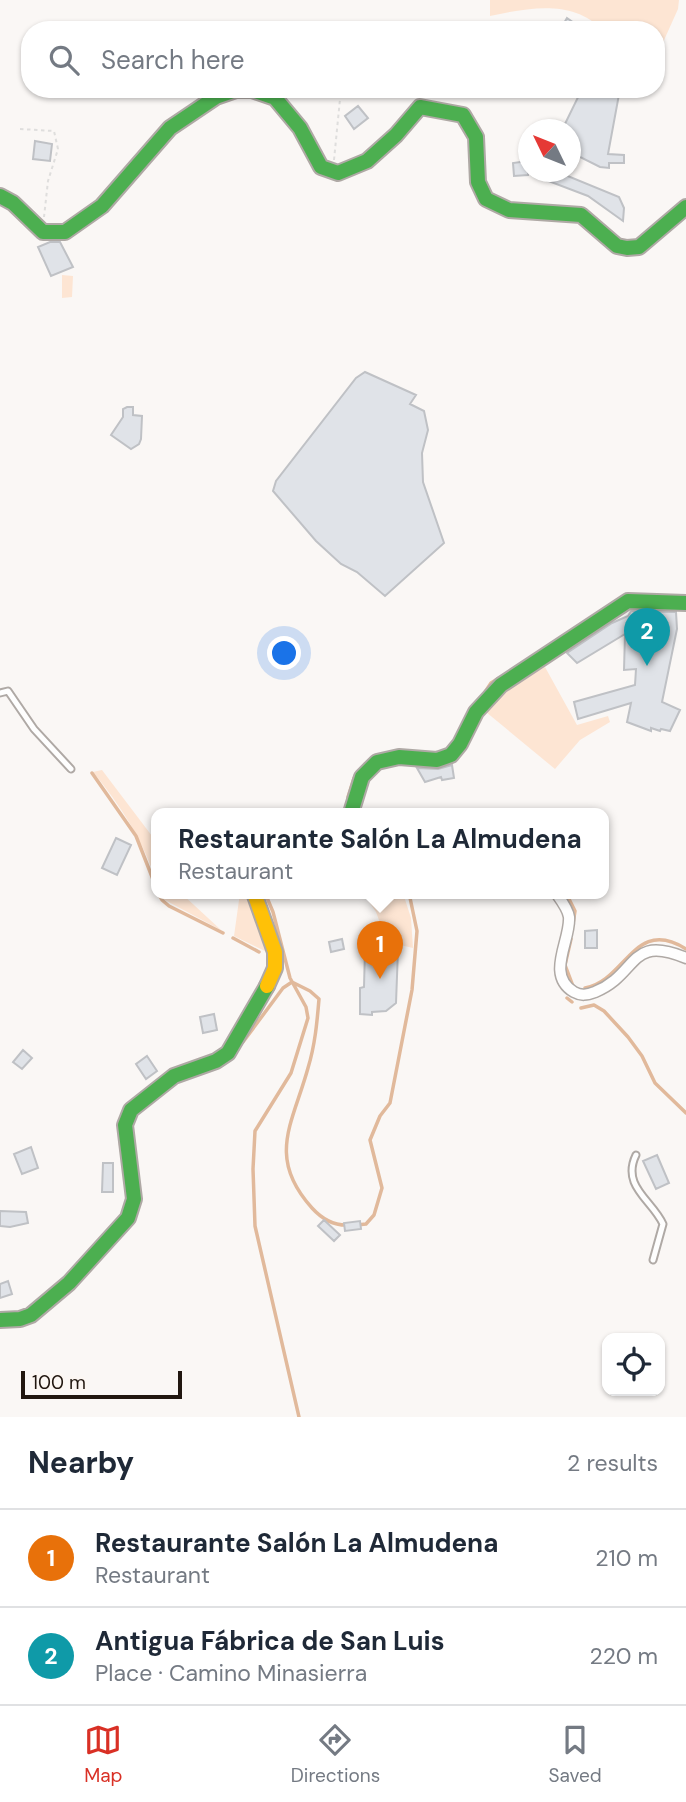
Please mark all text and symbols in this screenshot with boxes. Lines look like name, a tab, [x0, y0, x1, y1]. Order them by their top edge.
search box	[21, 21, 665, 98]
icon: search	[45, 41, 83, 79]
text: Search here	[101, 43, 244, 77]
north arrow	[518, 119, 581, 182]
pin: 2	[624, 608, 670, 666]
your location	[267, 636, 301, 670]
popup	[151, 808, 609, 899]
text: Restaurante Salón La Almudena	[178, 822, 582, 856]
text: Restaurant	[178, 856, 293, 886]
pin: 1	[357, 921, 403, 979]
map controls	[602, 1333, 665, 1396]
button: locate	[602, 1333, 665, 1396]
scale bar	[21, 1368, 182, 1400]
text: 100 m	[32, 1370, 86, 1395]
text: Nearby	[28, 1443, 134, 1482]
text: 2 results	[567, 1448, 658, 1478]
text: Restaurante Salón La Almudena	[95, 1526, 498, 1560]
text: 1	[47, 1543, 55, 1573]
text: 210 m	[595, 1543, 658, 1573]
text: Restaurant	[95, 1560, 210, 1590]
text: Antigua Fábrica de San Luis	[95, 1624, 445, 1658]
text: 2	[44, 1641, 58, 1671]
text: 220 m	[589, 1641, 658, 1671]
text: Place · Camino Minasierra	[95, 1658, 367, 1688]
tab: Map	[84, 1721, 122, 1788]
tab: Directions	[291, 1721, 380, 1788]
tab: Saved	[549, 1721, 602, 1788]

